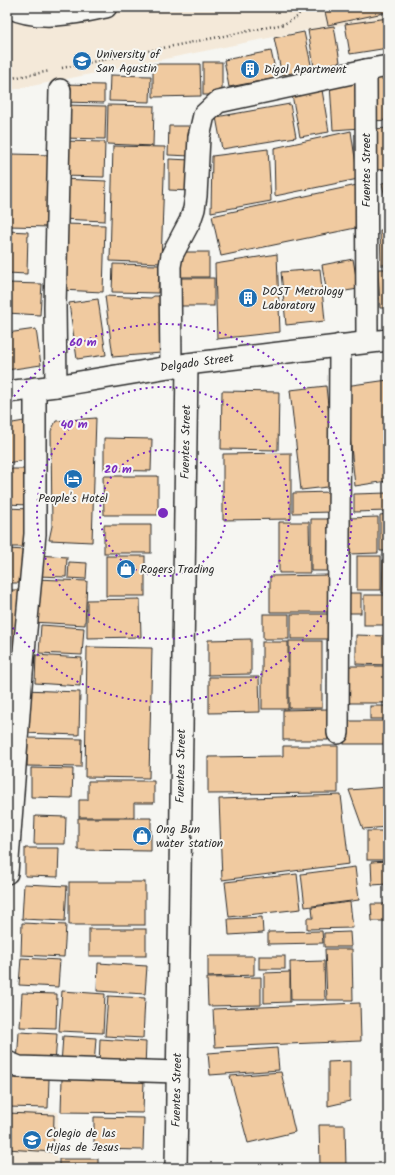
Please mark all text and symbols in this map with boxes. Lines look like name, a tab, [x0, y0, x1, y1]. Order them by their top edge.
place label: University of San Agustin	[96, 45, 161, 78]
school or university icon: University of San Agustin	[71, 50, 93, 72]
building icon: Digol Apartment	[239, 58, 261, 80]
place label: Digol Apartment	[264, 60, 347, 79]
street label: Fuentes Street	[357, 133, 376, 207]
place label: DOST Metrology Laboratory	[262, 282, 344, 315]
building icon: DOST Metrology Laboratory	[237, 287, 259, 309]
text: 60 m	[69, 333, 97, 352]
street label: Delgado Street	[159, 348, 235, 378]
street label: Fuentes Street	[176, 404, 196, 479]
text: 40 m	[60, 415, 88, 434]
text: 20 m	[104, 460, 132, 479]
hotel icon: People's Hotel	[62, 468, 84, 490]
place label: People's Hotel	[38, 489, 108, 508]
centre of rings	[156, 506, 170, 520]
shop icon: Rogers Trading	[115, 558, 137, 580]
place label: Rogers Trading	[140, 560, 215, 579]
street label: Fuentes Street	[171, 728, 191, 803]
place label: Ong Bun water station	[156, 820, 223, 853]
shop icon: Ong Bun water station	[131, 825, 153, 847]
street label: Fuentes Street	[167, 1052, 187, 1127]
place label: Colegio de las Hijas de Jesus	[46, 1124, 119, 1157]
school or university icon: Colegio de las Hijas de Jesus	[21, 1129, 43, 1151]

